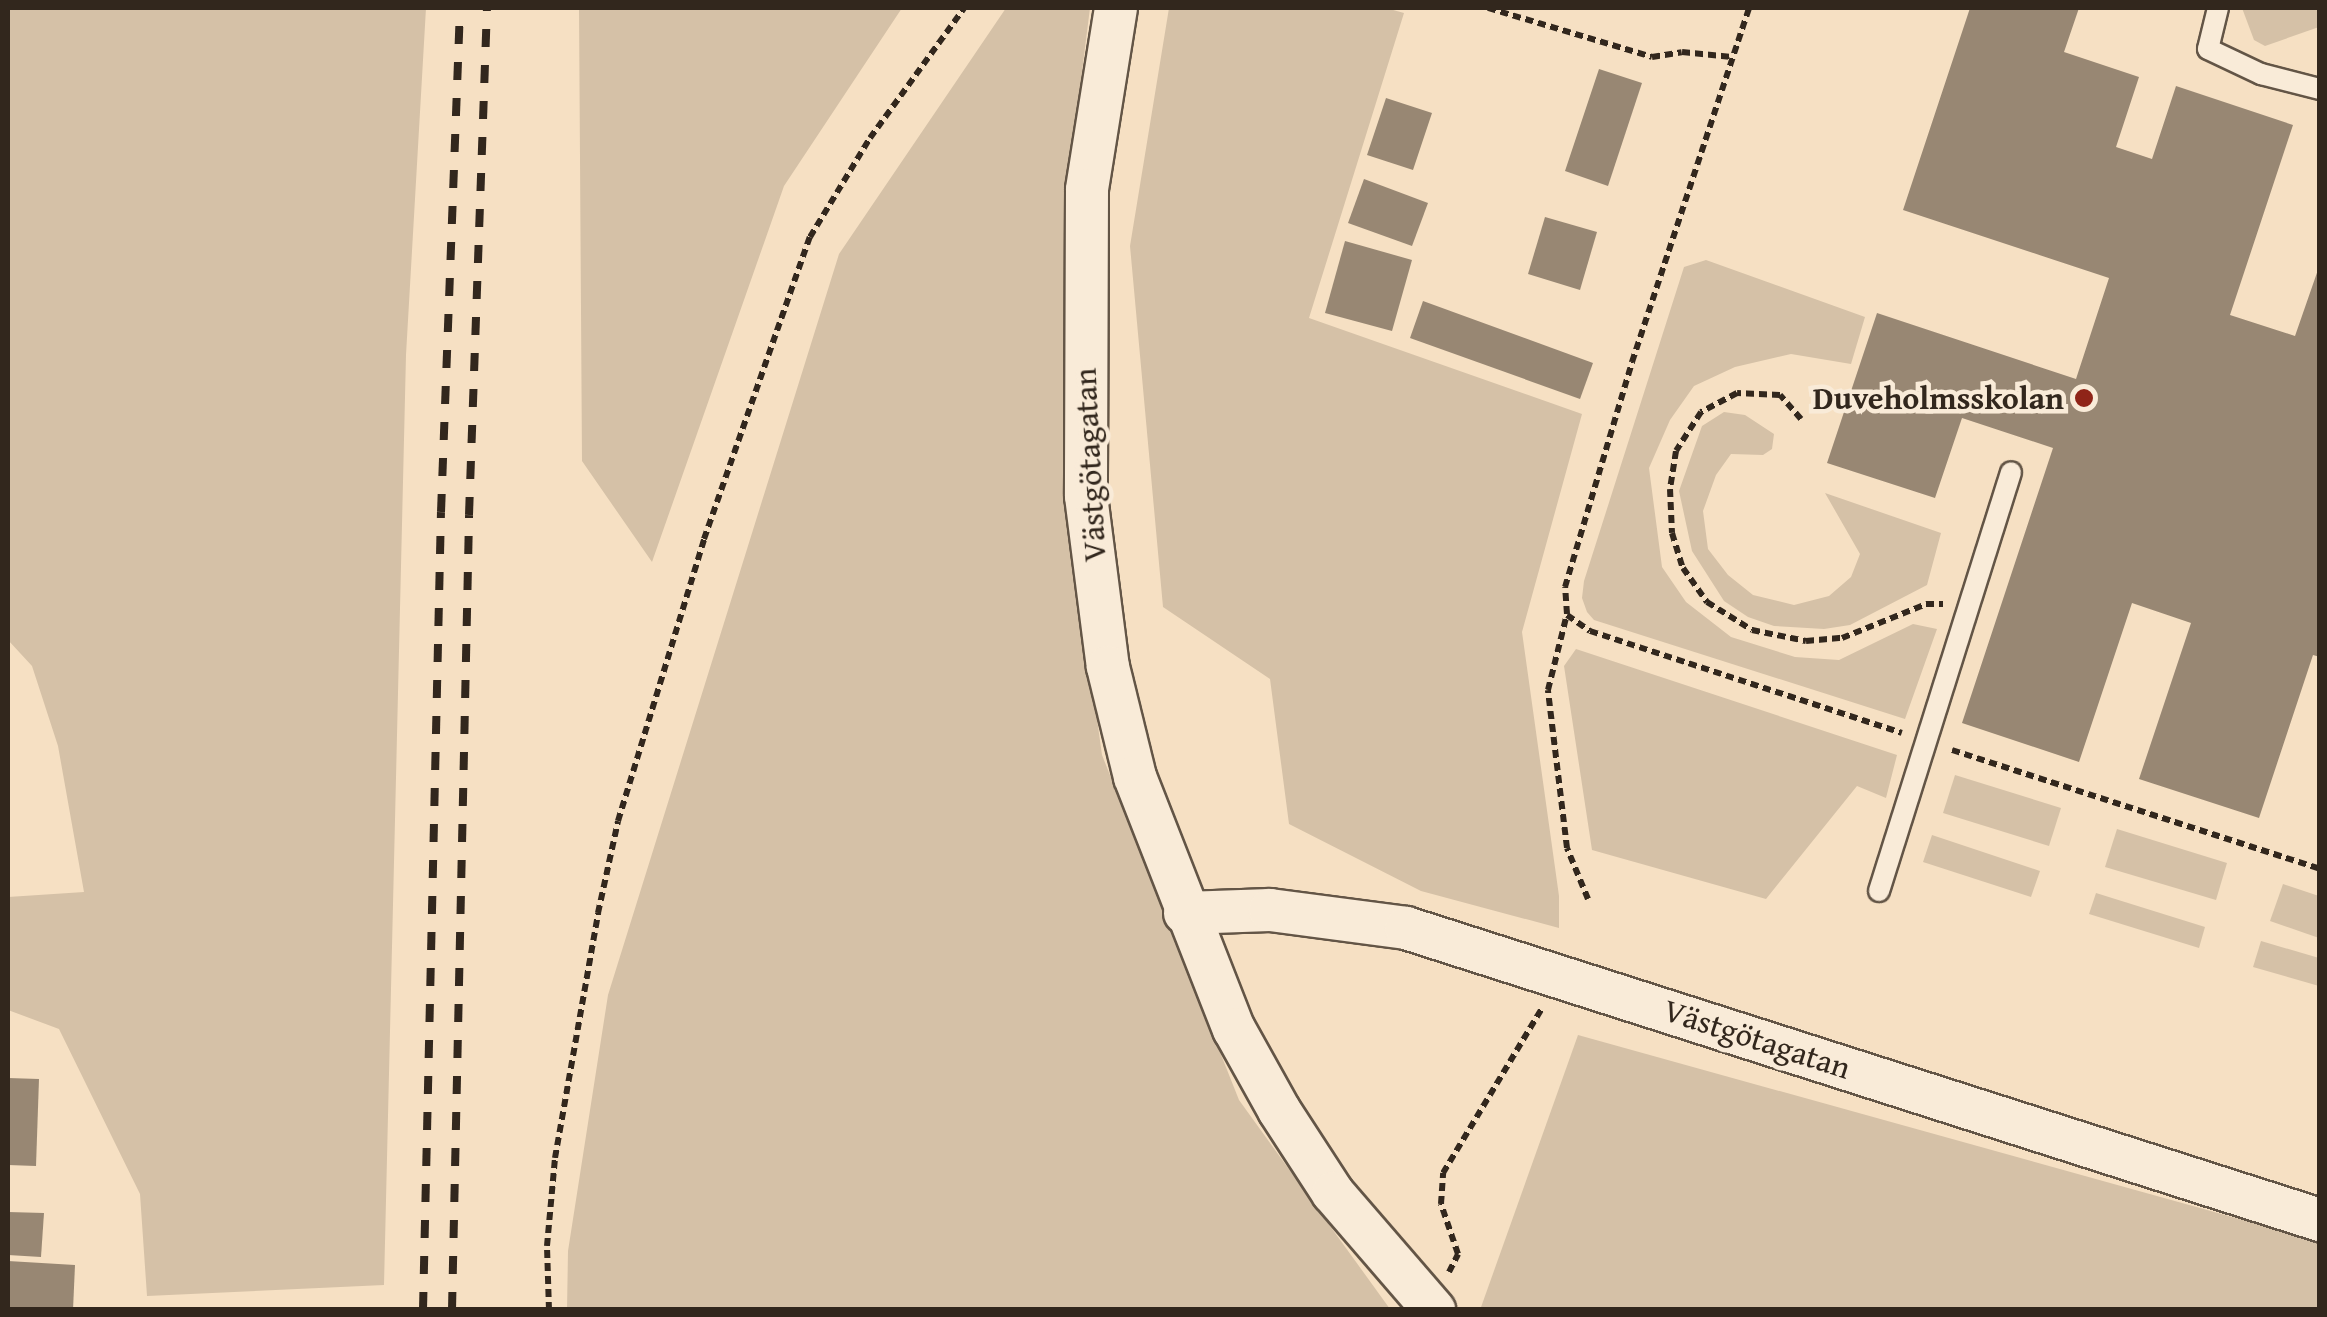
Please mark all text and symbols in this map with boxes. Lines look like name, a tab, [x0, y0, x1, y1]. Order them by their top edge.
street label: Västgötagatan	[1066, 367, 1114, 563]
place label: Duveholmsskolan	[1813, 379, 2064, 417]
marker: Duveholmsskolan	[2073, 387, 2095, 409]
street label: Västgötagatan	[1659, 991, 1855, 1087]

